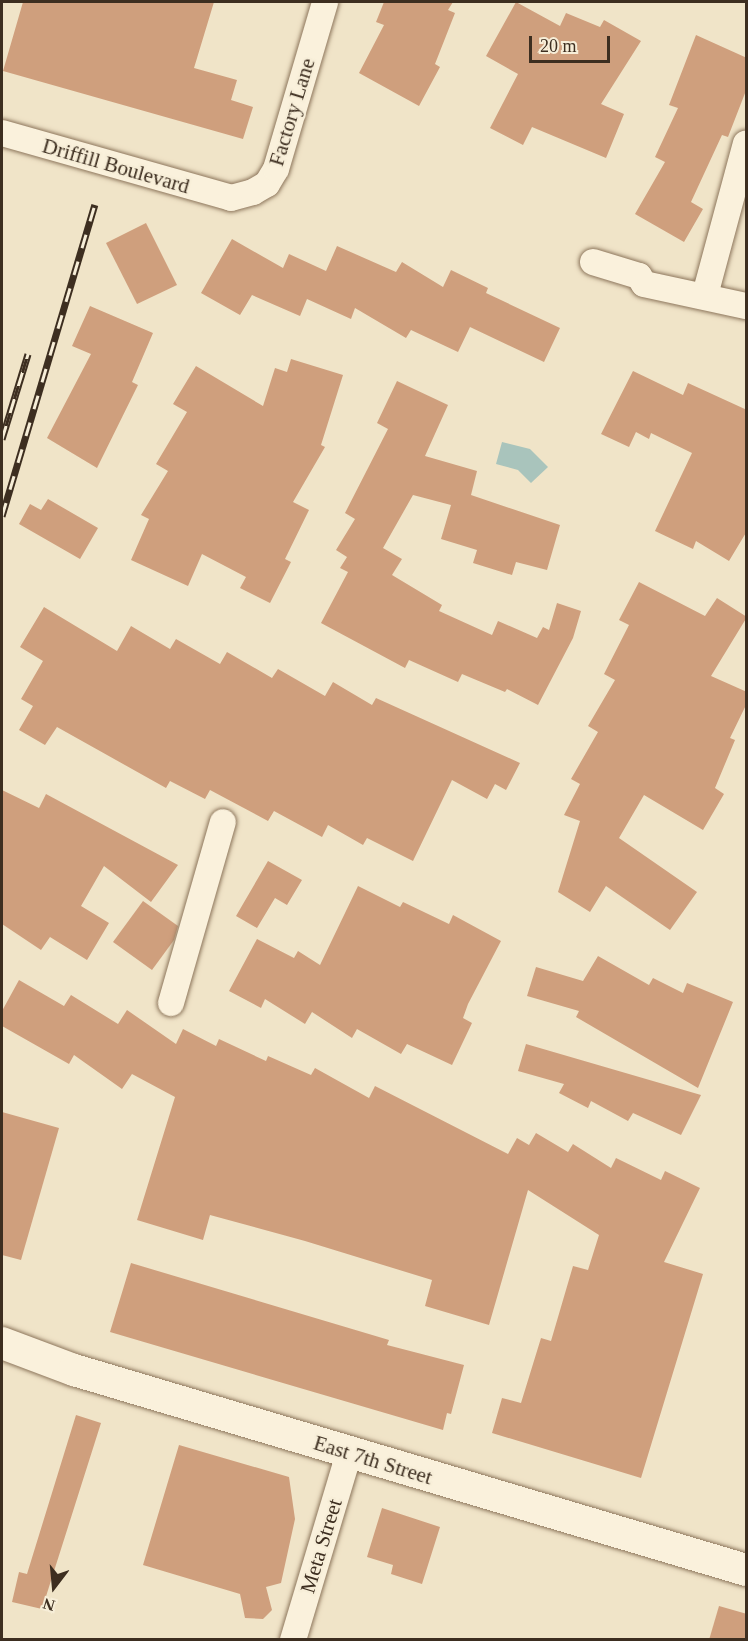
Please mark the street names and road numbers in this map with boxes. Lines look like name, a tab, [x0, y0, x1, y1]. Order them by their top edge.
street label: Factory Lane	[264, 55, 320, 169]
street label: Driffill Boulevard	[40, 133, 192, 199]
street label: East 7th Street	[311, 1430, 435, 1490]
street label: Meta Street	[295, 1496, 347, 1596]

